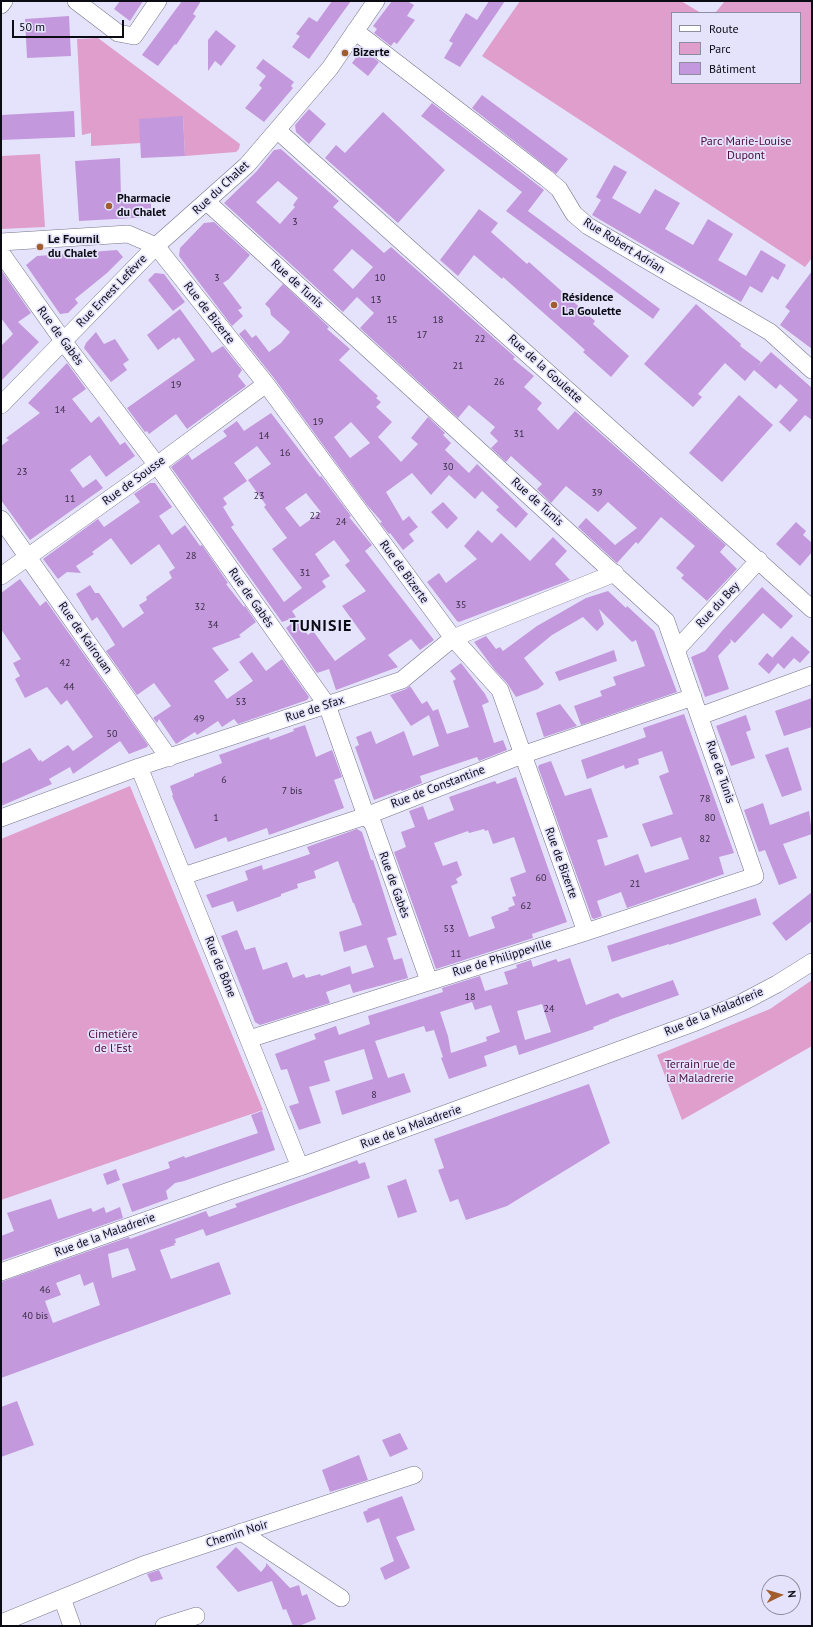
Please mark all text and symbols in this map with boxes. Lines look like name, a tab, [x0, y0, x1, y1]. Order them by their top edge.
scale bar	[14, 12, 126, 38]
legend	[671, 12, 801, 84]
text: 50 m	[19, 19, 45, 34]
text: Route	[709, 21, 739, 36]
text: Parc	[709, 41, 731, 56]
place label: Bizerte	[353, 46, 390, 60]
marker: Bizerte	[340, 48, 350, 58]
text: Bâtiment	[709, 61, 756, 76]
park label: Parc Marie-Louise Dupont	[701, 135, 791, 163]
street label: Rue du Chalet	[190, 158, 252, 218]
place label: Pharmacie du Chalet	[117, 192, 171, 220]
marker: Pharmacie du Chalet	[104, 201, 114, 211]
street label: Rue Robert Adrian	[581, 215, 667, 277]
house number: 3	[292, 216, 298, 228]
place label: Le Fournil du Chalet	[48, 233, 99, 261]
marker: Le Fournil du Chalet	[35, 242, 45, 252]
street label: Rue Ernest Lefèvre	[74, 252, 150, 330]
street label: Rue de Tunis	[268, 257, 326, 311]
house number: 3	[214, 272, 220, 284]
house number: 10	[375, 272, 385, 284]
street label: Rue de Bizerte	[180, 279, 238, 347]
place label: Résidence La Goulette	[562, 291, 621, 319]
house number: 13	[371, 294, 381, 306]
marker: Résidence La Goulette	[549, 300, 559, 310]
street label: Rue de Gabès	[34, 304, 86, 368]
house number: 15	[387, 314, 397, 326]
house number: 18	[433, 314, 443, 326]
house number: 17	[417, 329, 427, 341]
street label: Rue de la Goulette	[505, 332, 585, 406]
house number: 22	[475, 333, 485, 345]
house number: 21	[453, 360, 463, 372]
house number: 26	[494, 376, 504, 388]
house number: 19	[171, 379, 181, 391]
house number: 14	[55, 404, 65, 416]
house number: 19	[313, 416, 323, 428]
house number: 31	[514, 428, 524, 440]
house number: 14	[259, 430, 269, 442]
house number: 16	[280, 447, 290, 459]
street label: Rue de Sousse	[100, 453, 168, 509]
house number: 30	[443, 461, 453, 473]
house number: 23	[17, 466, 27, 478]
street label: Rue de Tunis	[508, 475, 566, 529]
house number: 39	[592, 487, 602, 499]
house number: 23	[254, 490, 264, 502]
house number: 11	[65, 493, 75, 505]
house number: 22	[310, 510, 320, 522]
house number: 24	[336, 516, 346, 528]
street label: Rue de Bizerte	[376, 538, 432, 606]
house number: 28	[186, 550, 196, 562]
street label: Rue de Gabès	[225, 565, 277, 631]
house number: 31	[300, 567, 310, 579]
street label: Rue du Bey	[693, 579, 743, 631]
street label: Rue de Kairouan	[55, 599, 115, 677]
house number: 35	[456, 599, 466, 611]
house number: 32	[195, 601, 205, 613]
district label: TUNISIE	[290, 616, 352, 636]
house number: 34	[208, 619, 218, 631]
house number: 42	[60, 657, 70, 669]
house number: 44	[64, 681, 74, 693]
street label: Rue de Sfax	[284, 693, 346, 725]
house number: 53	[236, 696, 246, 708]
house number: 49	[194, 713, 204, 725]
house number: 50	[107, 728, 117, 740]
street label: Rue de Tunis	[703, 739, 737, 805]
street label: Rue de Constantine	[389, 762, 487, 812]
house number: 6	[221, 774, 227, 786]
house number: 7 bis	[282, 785, 302, 797]
house number: 78	[700, 793, 710, 805]
house number: 1	[213, 812, 219, 824]
house number: 80	[705, 812, 715, 824]
street label: Rue de Bizerte	[541, 826, 581, 900]
house number: 82	[700, 833, 710, 845]
street label: Rue de Gabès	[375, 850, 413, 920]
house number: 60	[536, 872, 546, 884]
house number: 21	[630, 878, 640, 890]
house number: 62	[521, 900, 531, 912]
house number: 53	[444, 923, 454, 935]
street label: Rue de Bône	[201, 934, 239, 1000]
street label: Rue de Philippeville	[451, 936, 553, 980]
house number: 11	[451, 948, 461, 960]
street label: Rue de la Maladrerie	[662, 985, 766, 1039]
house number: 18	[465, 991, 475, 1003]
house number: 24	[544, 1003, 554, 1015]
park label: Cimetière de l'Est	[88, 1028, 138, 1056]
park label: Terrain rue de la Maladrerie	[665, 1058, 735, 1086]
house number: 8	[371, 1089, 377, 1101]
street label: Rue de la Maladrerie	[359, 1102, 463, 1152]
street label: Rue de la Maladrerie	[53, 1210, 157, 1260]
house number: 46	[40, 1284, 50, 1296]
house number: 40 bis	[22, 1310, 48, 1322]
street label: Chemin Noir	[204, 1517, 270, 1551]
north arrow	[761, 1575, 801, 1615]
text: N	[785, 1590, 799, 1598]

